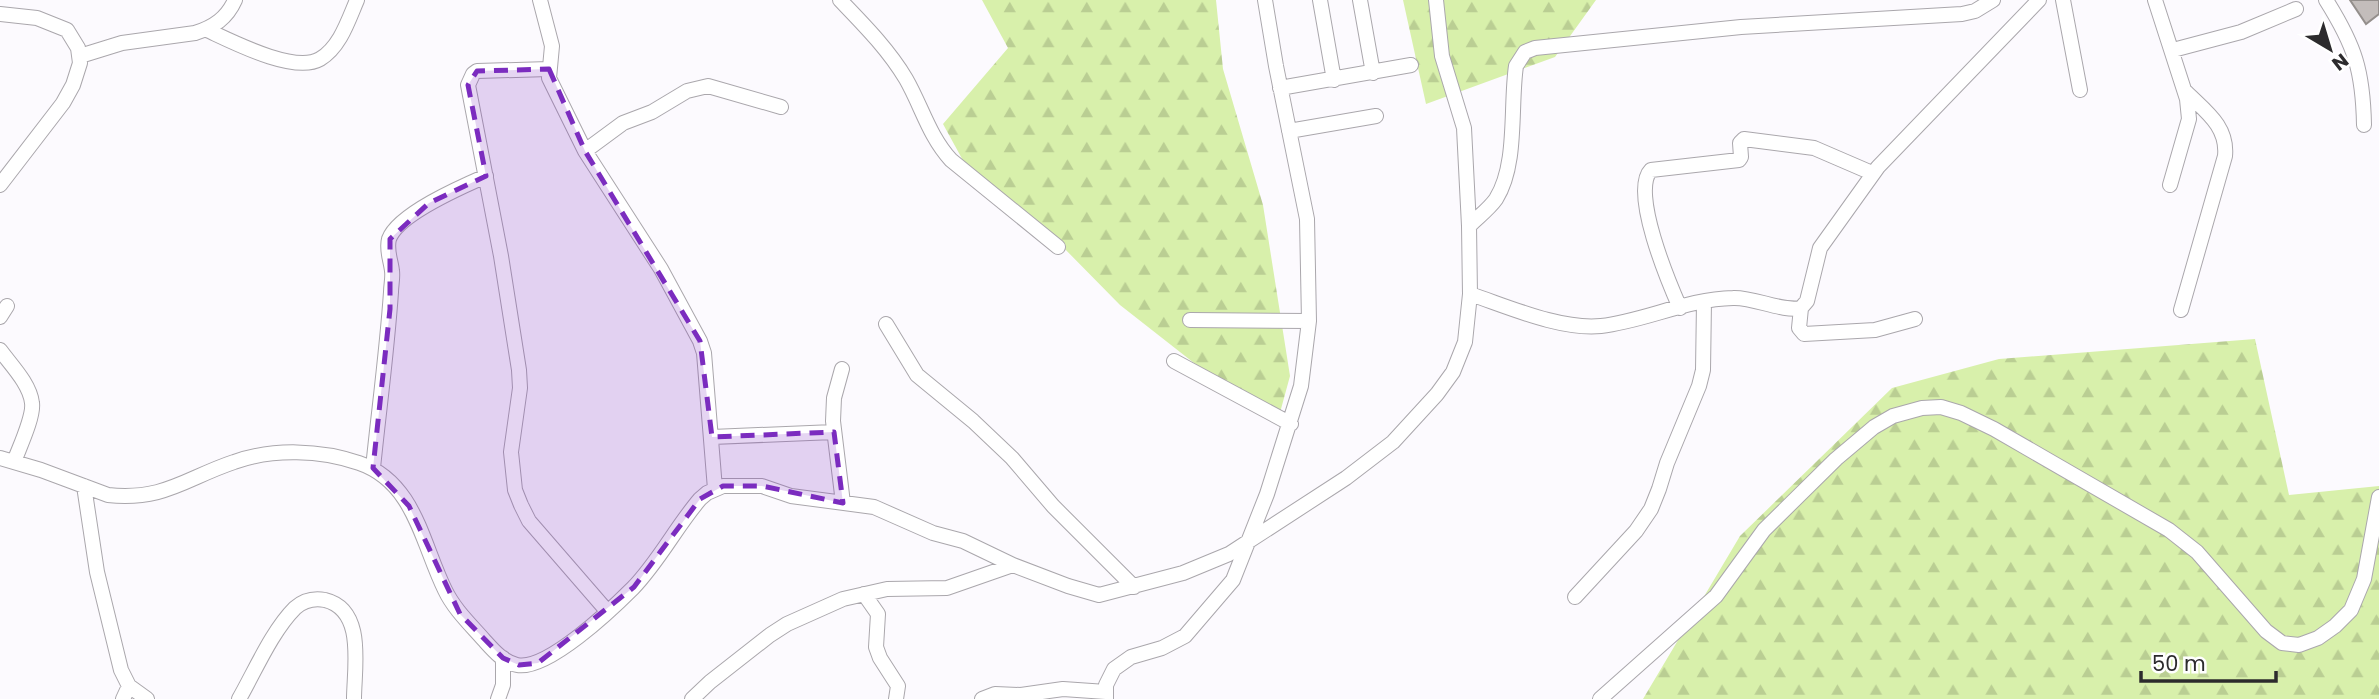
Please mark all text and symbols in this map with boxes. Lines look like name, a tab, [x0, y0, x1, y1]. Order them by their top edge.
north arrow	[2295, 14, 2365, 84]
text: N	[2326, 47, 2354, 77]
scale bar	[2141, 640, 2276, 684]
text: 50 m	[2152, 649, 2206, 678]

